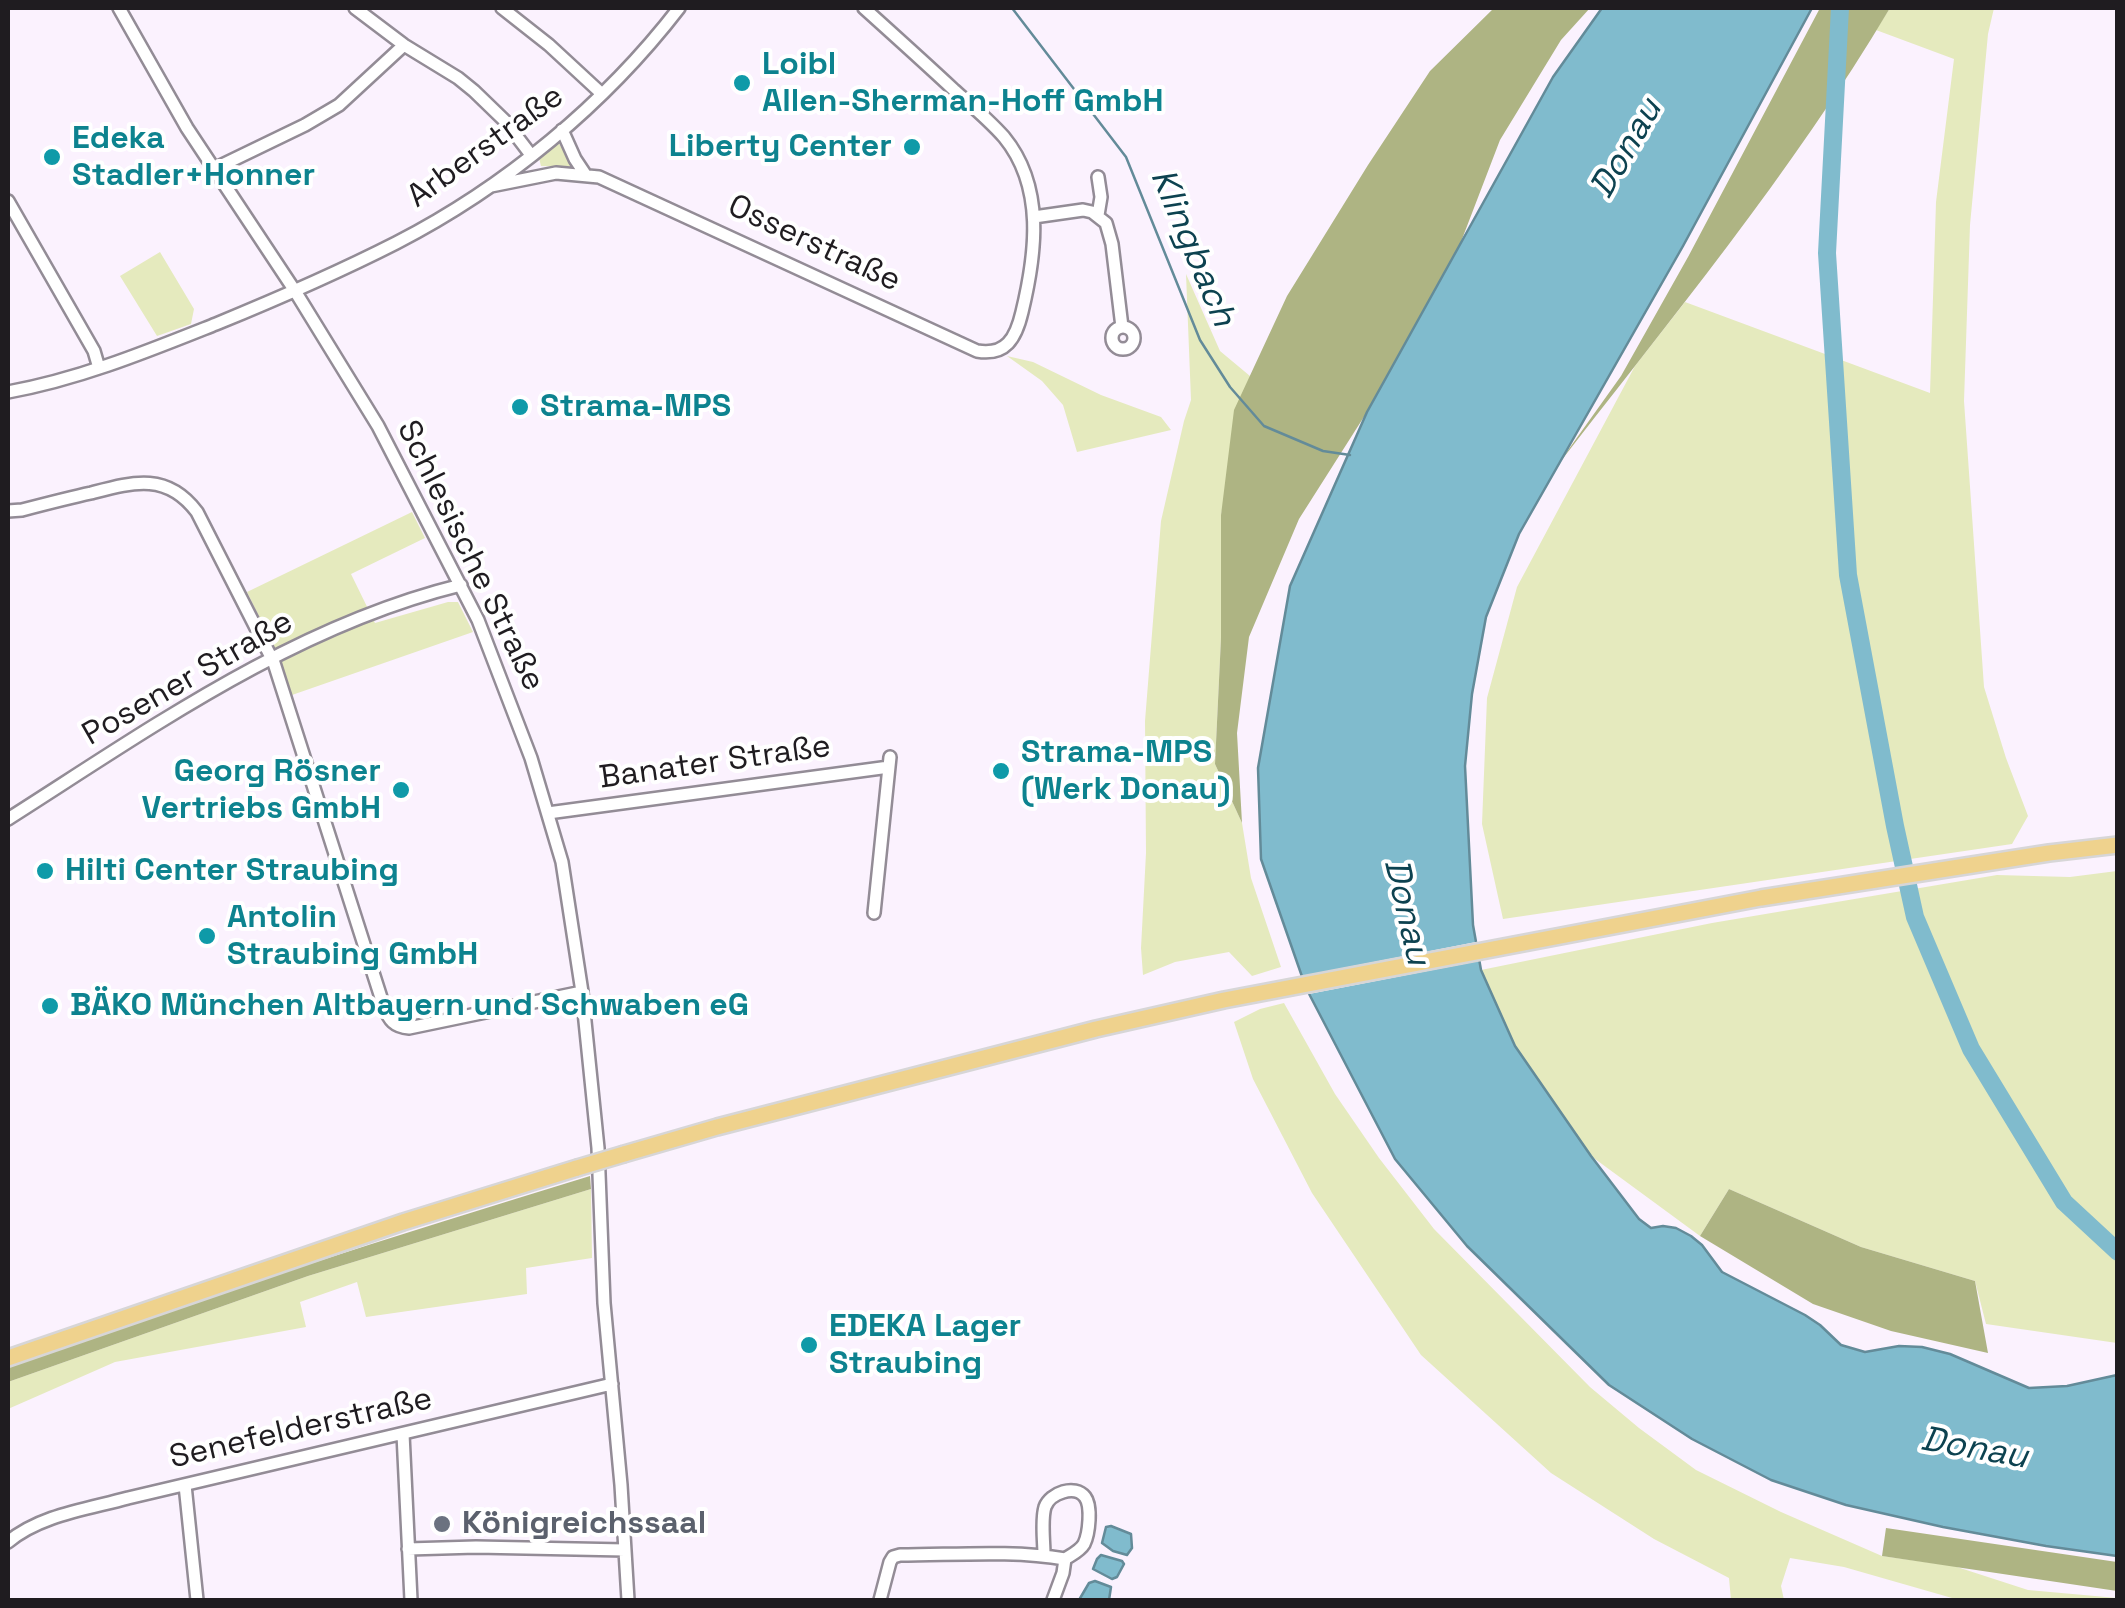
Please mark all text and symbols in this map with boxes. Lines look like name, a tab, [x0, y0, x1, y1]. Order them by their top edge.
place label: Loibl Allen-Sherman-Hoff GmbH	[762, 46, 1163, 121]
marker: Loibl Allen-Sherman-Hoff GmbH	[731, 72, 753, 94]
street label: Arberstraße	[400, 77, 572, 217]
water label: Donau	[1582, 92, 1672, 206]
place label: Edeka Stadler+Honner	[72, 120, 315, 195]
place label: Liberty Center	[669, 128, 892, 166]
marker: Liberty Center	[901, 136, 923, 158]
marker: Edeka Stadler+Honner	[41, 146, 63, 168]
water label: Klingbach	[1140, 163, 1244, 333]
street label: Osserstraße	[722, 187, 906, 301]
place label: Strama-MPS	[540, 388, 731, 426]
marker: Strama-MPS	[509, 396, 531, 418]
street label: Schlesische Straße	[388, 415, 552, 697]
street label: Posener Straße	[76, 603, 300, 755]
street label: Banater Straße	[597, 728, 833, 798]
place label: Strama-MPS (Werk Donau)	[1021, 734, 1230, 809]
place label: Georg Rösner Vertriebs GmbH	[142, 753, 381, 828]
marker: Strama-MPS (Werk Donau)	[990, 760, 1012, 782]
marker: Georg Rösner Vertriebs GmbH	[390, 779, 412, 801]
place label: Hilti Center Straubing	[65, 852, 399, 890]
water label: Donau	[1373, 855, 1439, 969]
marker: Hilti Center Straubing	[34, 860, 56, 882]
place label: Antolin Straubing GmbH	[227, 899, 478, 974]
marker: Antolin Straubing GmbH	[196, 925, 218, 947]
place label: BÄKO München Altbayern und Schwaben eG	[70, 987, 749, 1025]
marker: BÄKO München Altbayern und Schwaben eG	[39, 995, 61, 1017]
place label: EDEKA Lager Straubing	[829, 1308, 1021, 1383]
marker: EDEKA Lager Straubing	[798, 1334, 820, 1356]
street label: Senefelderstraße	[166, 1380, 436, 1478]
water label: Donau	[1917, 1419, 2031, 1479]
place label: Königreichssaal	[462, 1505, 706, 1543]
marker: Königreichssaal	[431, 1513, 453, 1535]

